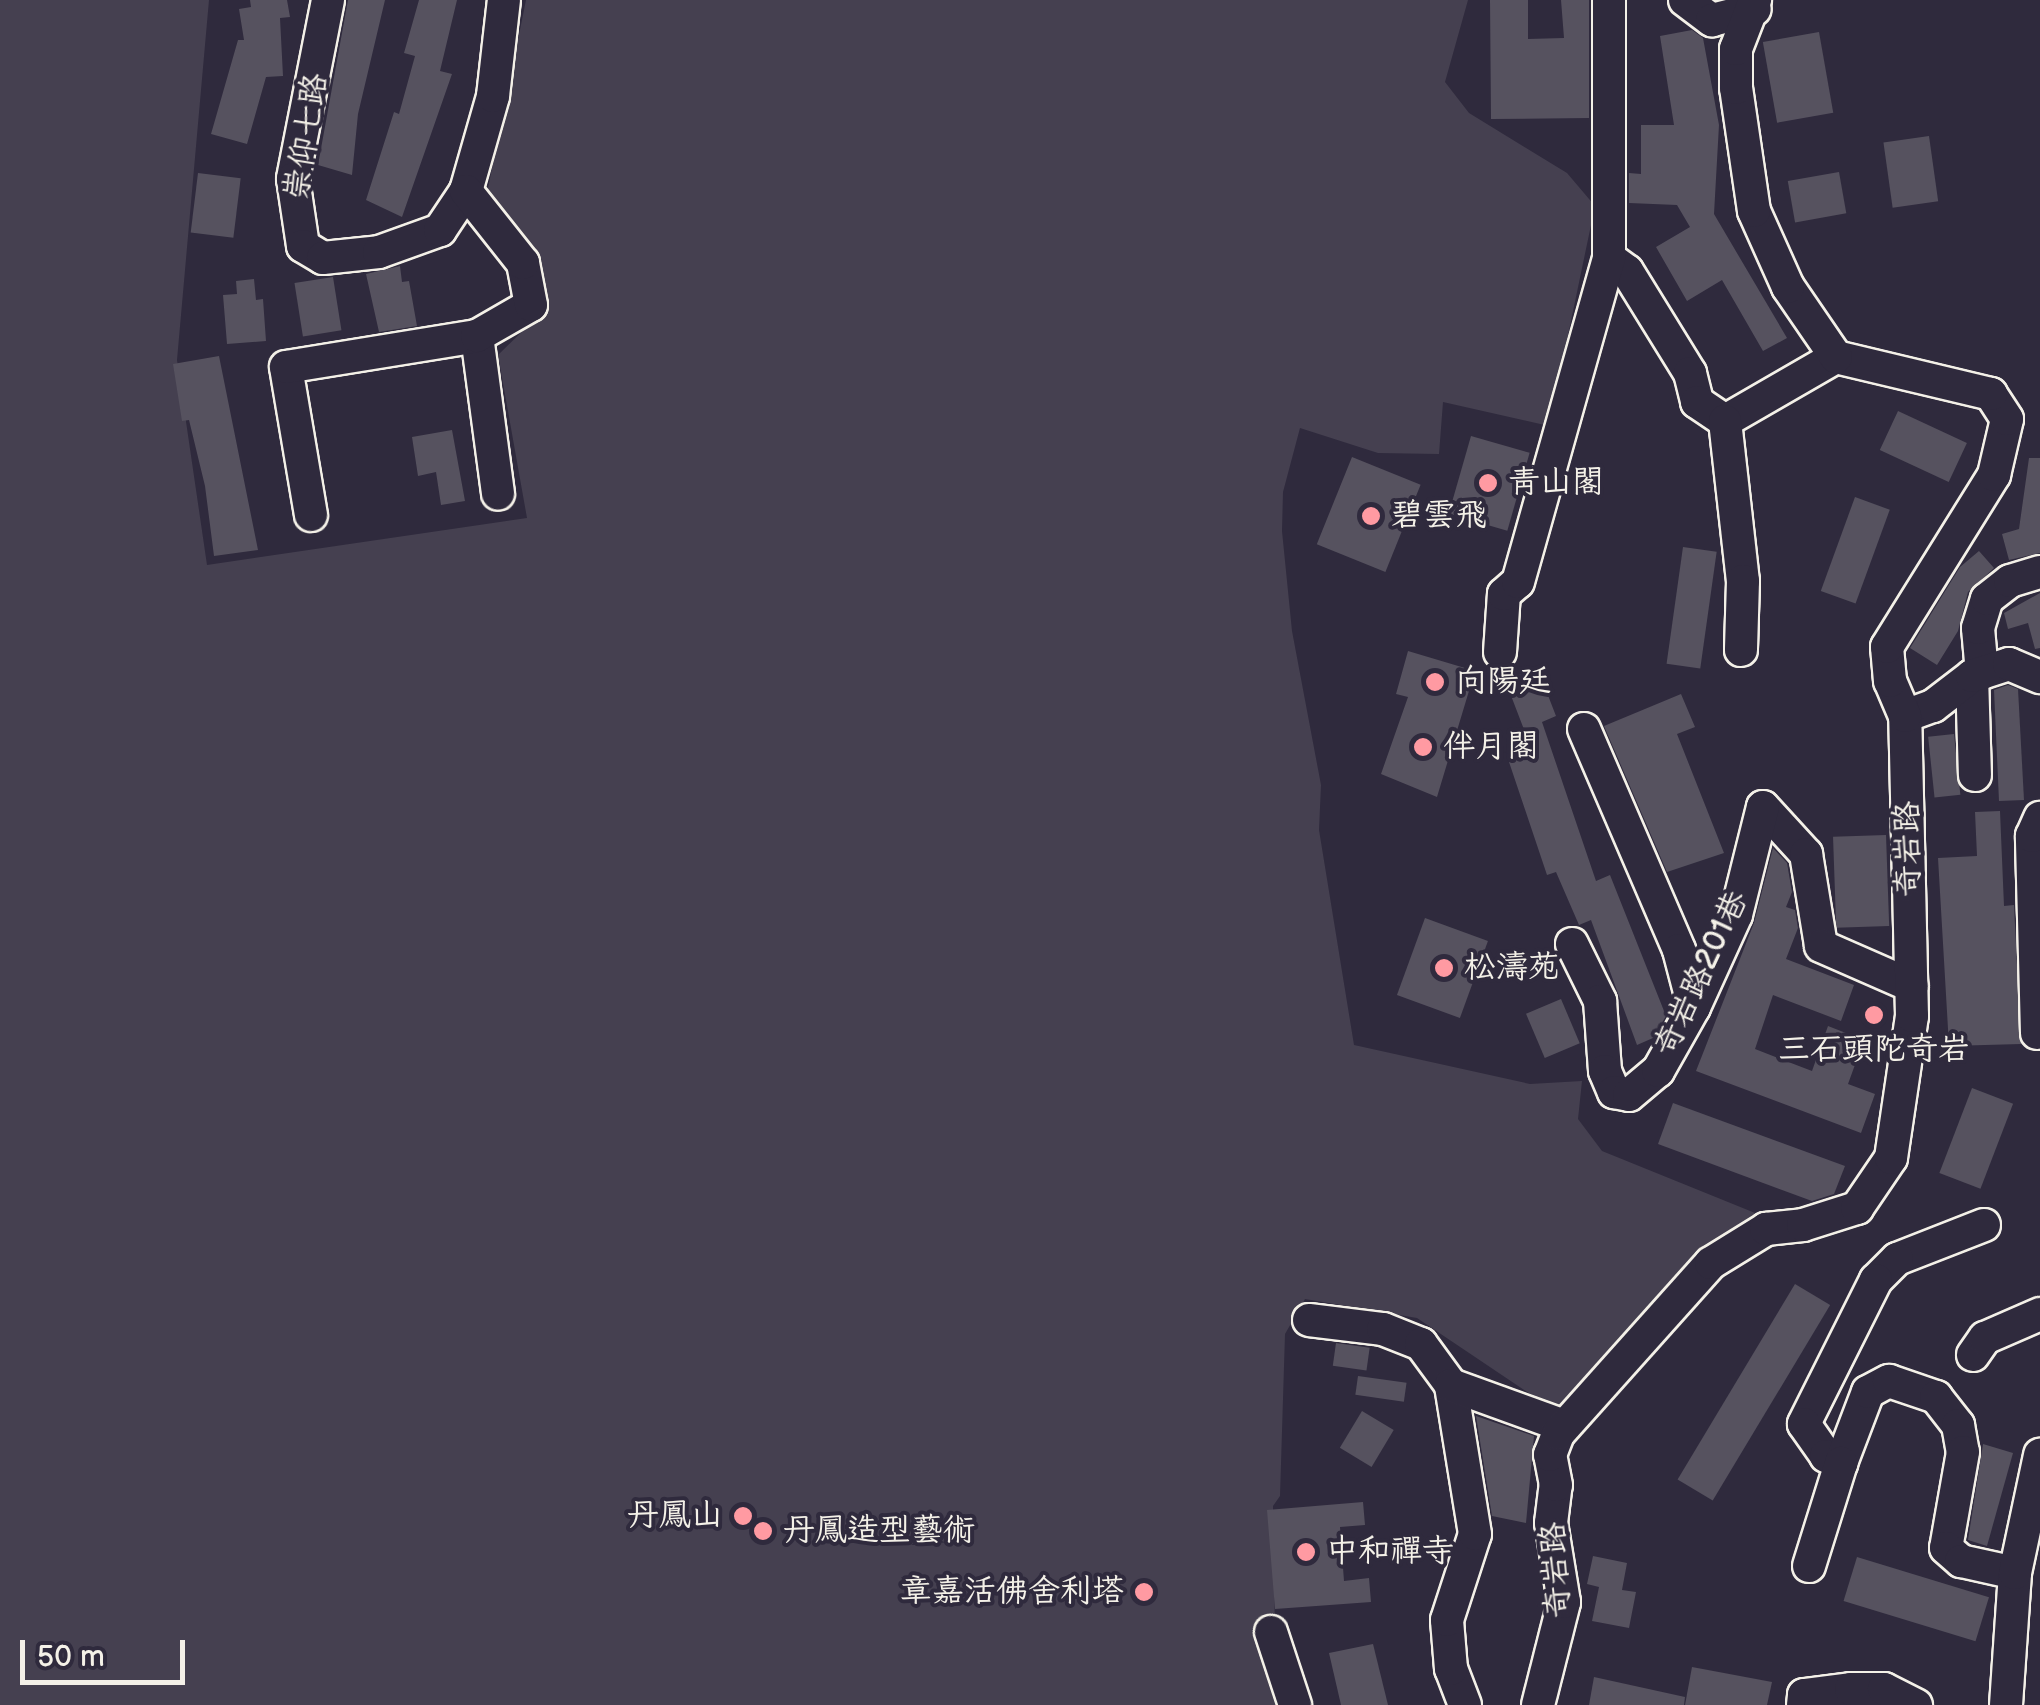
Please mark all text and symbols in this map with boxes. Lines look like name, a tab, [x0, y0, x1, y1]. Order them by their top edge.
street label: 崇仰七路	[278, 71, 336, 203]
place label: 青山閣	[1508, 464, 1604, 502]
marker: 青山閣	[1477, 472, 1499, 494]
place label: 碧雲飛	[1391, 497, 1487, 535]
marker: 碧雲飛	[1360, 505, 1382, 527]
place label: 向陽廷	[1455, 663, 1551, 701]
marker: 向陽廷	[1424, 671, 1446, 693]
place label: 伴月閣	[1443, 728, 1539, 766]
marker: 伴月閣	[1412, 736, 1434, 758]
street label: 奇岩路	[1889, 801, 1929, 897]
street label: 奇岩路201巷	[1647, 885, 1757, 1063]
place label: 松濤苑	[1464, 949, 1560, 987]
marker: 松濤苑	[1433, 957, 1455, 979]
marker: 三石頭陀奇岩	[1863, 1004, 1885, 1026]
place label: 三石頭陀奇岩	[1778, 1031, 1970, 1069]
place label: 丹鳳山	[627, 1497, 723, 1535]
marker: 丹鳳山	[732, 1505, 754, 1527]
place label: 丹鳳造型藝術	[783, 1512, 975, 1550]
marker: 丹鳳造型藝術	[752, 1520, 774, 1542]
street label: 奇岩路	[1534, 1521, 1580, 1619]
place label: 中和禪寺	[1326, 1533, 1454, 1571]
marker: 中和禪寺	[1295, 1541, 1317, 1563]
place label: 章嘉活佛舍利塔	[900, 1573, 1124, 1611]
marker: 章嘉活佛舍利塔	[1133, 1581, 1155, 1603]
scale bar	[25, 1620, 190, 1682]
text: 50 m	[37, 1639, 105, 1675]

